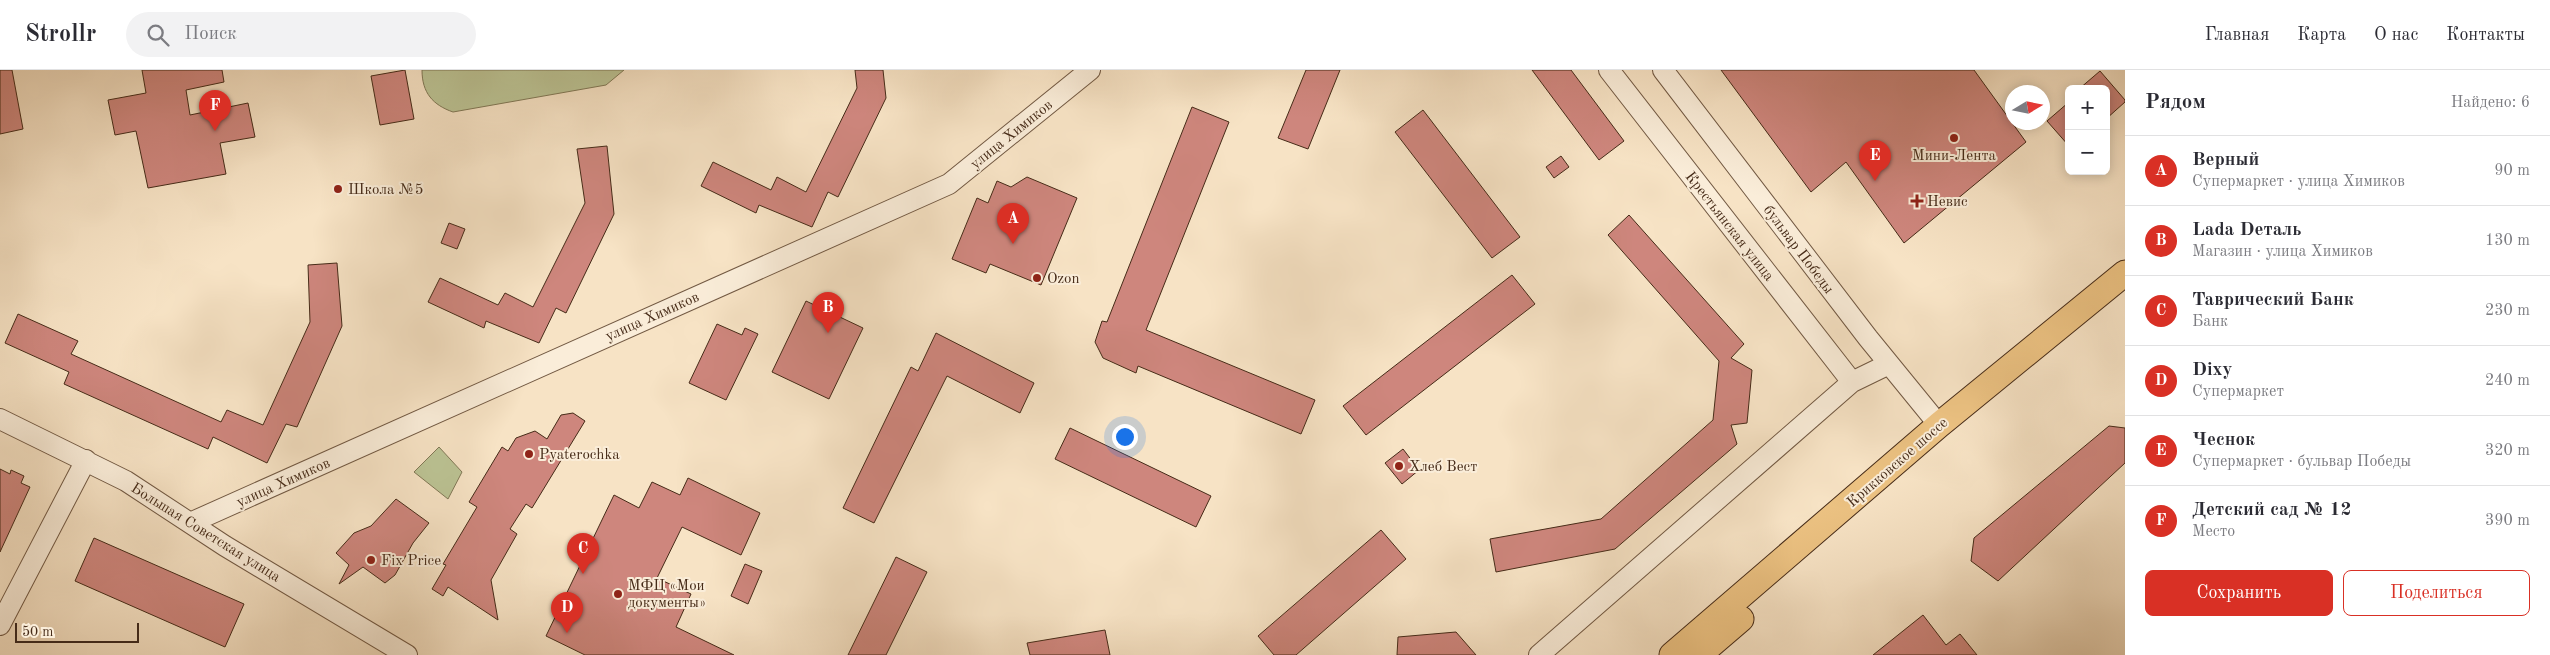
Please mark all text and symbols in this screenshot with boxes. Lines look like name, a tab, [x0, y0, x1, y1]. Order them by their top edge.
search box	[126, 12, 476, 57]
icon: search	[144, 21, 172, 49]
text: Strollr	[25, 23, 96, 47]
text: Поиск	[184, 25, 237, 44]
text: Главная	[2205, 26, 2269, 44]
text: Карта	[2297, 26, 2346, 44]
text: О нас	[2374, 26, 2418, 44]
text: Контакты	[2446, 26, 2525, 44]
north arrow	[2005, 85, 2050, 130]
map controls	[2065, 85, 2110, 175]
button: +	[2065, 85, 2110, 130]
pin: F	[199, 90, 231, 131]
text: Рядом	[2145, 92, 2206, 113]
text: Найдено: 6	[2451, 95, 2530, 111]
street label: улица Химиков	[968, 98, 1056, 173]
button: −	[2065, 130, 2110, 175]
marker: Мини-Лента	[1948, 132, 1960, 144]
pin: E	[1859, 140, 1891, 181]
place label: Мини-Лента	[1912, 149, 1996, 164]
text: Верный	[2192, 151, 2259, 170]
text: A	[2155, 163, 2167, 179]
text: 90 m	[2494, 163, 2530, 179]
street label: Крестьянская улица	[1682, 169, 1776, 285]
text: Супермаркет · улица Химиков	[2192, 174, 2405, 190]
marker: Школа №5	[332, 183, 344, 195]
place label: Школа №5	[348, 183, 423, 198]
marker: Невис	[1911, 195, 1923, 207]
place label: Невис	[1927, 195, 1968, 210]
pin: A	[997, 203, 1029, 244]
street label: бульвар Победы	[1760, 203, 1836, 297]
text: Lada Dеталь	[2192, 221, 2301, 240]
text: B	[2155, 233, 2167, 249]
text: 130 m	[2485, 233, 2530, 249]
text: Магазин · улица Химиков	[2192, 244, 2373, 260]
marker: Ozon	[1031, 272, 1043, 284]
place label: Ozon	[1047, 272, 1080, 287]
street label: улица Химиков	[604, 290, 702, 345]
text: Таврический Банк	[2192, 291, 2354, 310]
pin: B	[812, 292, 844, 333]
text: C	[2156, 303, 2166, 319]
text: 230 m	[2485, 303, 2530, 319]
text: Банк	[2192, 314, 2228, 330]
text: Dixy	[2192, 361, 2232, 380]
text: D	[2155, 373, 2167, 389]
text: 240 m	[2485, 373, 2530, 389]
text: Супермаркет	[2192, 384, 2284, 400]
street label: Крикковское шоссе	[1845, 415, 1951, 511]
your location	[1112, 424, 1138, 450]
text: Чеснок	[2192, 431, 2255, 450]
text: E	[2155, 443, 2167, 459]
text: 320 m	[2485, 443, 2530, 459]
marker: Pyaterochka	[523, 448, 535, 460]
place label: Pyaterochka	[539, 448, 620, 463]
text: Супермаркет · бульвар Победы	[2192, 454, 2411, 470]
street label: улица Химиков	[235, 456, 333, 511]
marker: Хлеб Вест	[1393, 460, 1405, 472]
place label: Хлеб Вест	[1409, 460, 1477, 475]
street label: Большая Советская улица	[128, 481, 283, 586]
text: Детский сад № 12	[2192, 501, 2352, 520]
text: F	[2156, 513, 2166, 529]
text: 390 m	[2485, 513, 2530, 529]
text: Место	[2192, 524, 2235, 540]
pin: C	[567, 533, 599, 574]
marker: Fix Price	[365, 554, 377, 566]
place label: Fix Price	[381, 554, 441, 569]
button: Сохранить	[2145, 570, 2333, 616]
button: Поделиться	[2343, 570, 2530, 616]
place label: МФЦ «Мои документы»	[628, 579, 706, 611]
marker: МФЦ «Мои документы»	[612, 588, 624, 600]
pin: D	[551, 592, 583, 633]
scale bar	[15, 620, 139, 643]
text: 50 m	[22, 625, 53, 639]

